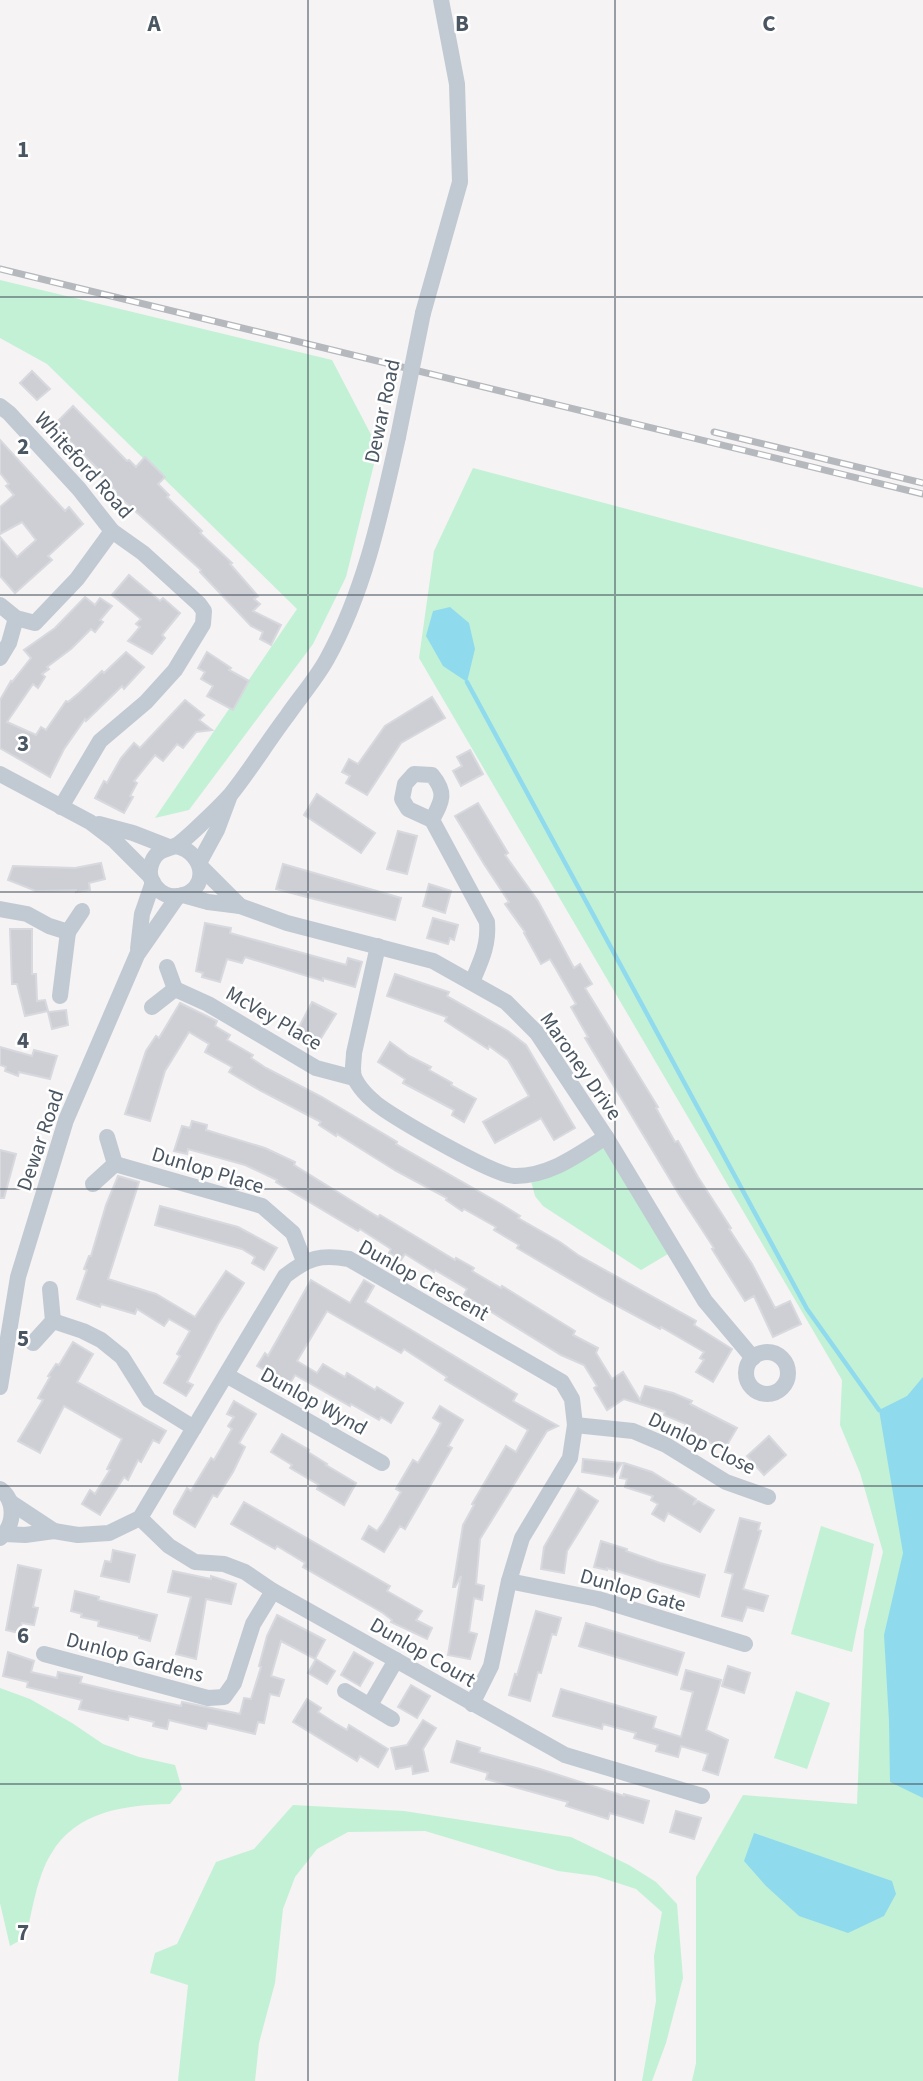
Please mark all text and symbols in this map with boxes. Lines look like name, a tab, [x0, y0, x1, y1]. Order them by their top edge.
text: A	[146, 7, 161, 40]
text: B	[455, 7, 469, 40]
text: C	[762, 7, 776, 40]
text: 1	[17, 133, 29, 166]
street label: Dewar Road	[356, 356, 408, 466]
street label: Whiteford Road	[27, 405, 141, 525]
text: 2	[17, 430, 29, 463]
text: 3	[17, 727, 29, 760]
street label: McVey Place	[220, 978, 328, 1058]
street label: Maroney Drive	[533, 1006, 629, 1126]
text: 4	[17, 1024, 29, 1057]
street label: Dewar Road	[9, 1085, 71, 1195]
street label: Dunlop Place	[148, 1139, 268, 1201]
street label: Dunlop Crescent	[353, 1232, 495, 1328]
text: 5	[17, 1322, 29, 1355]
street label: Dunlop Wynd	[255, 1359, 373, 1443]
street label: Dunlop Close	[643, 1404, 761, 1482]
street label: Dunlop Gate	[577, 1561, 689, 1619]
street label: Dunlop Court	[365, 1610, 481, 1694]
text: 6	[17, 1619, 29, 1652]
street label: Dunlop Gardens	[63, 1624, 207, 1690]
text: 7	[17, 1916, 29, 1949]

